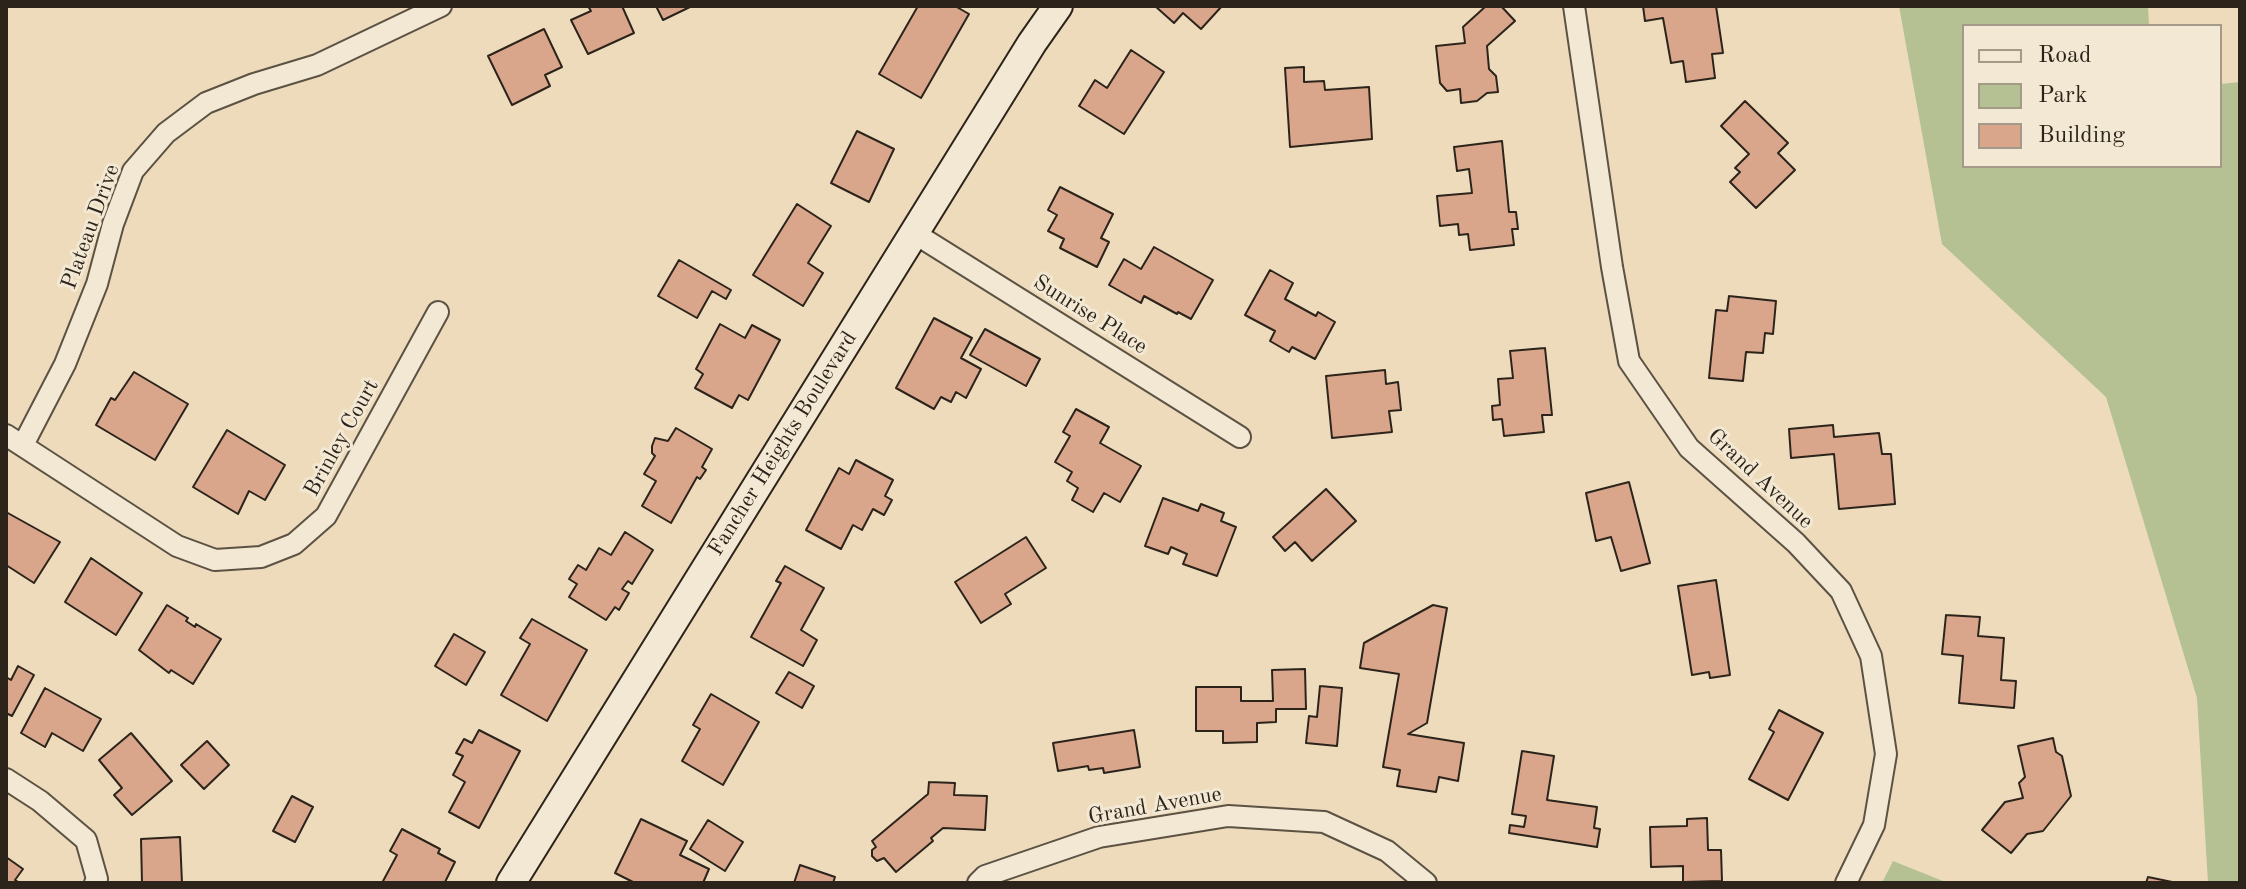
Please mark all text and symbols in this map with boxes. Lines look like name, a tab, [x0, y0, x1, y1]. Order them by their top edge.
legend	[1962, 24, 2222, 168]
text: Road	[2038, 44, 2091, 68]
text: Park	[2038, 84, 2087, 108]
text: Building	[2038, 124, 2125, 148]
street label: Plateau Drive	[56, 161, 126, 293]
street label: Sunrise Place	[1028, 269, 1152, 361]
street label: Fancher Heights Boulevard	[703, 327, 863, 561]
street label: Brinley Court	[299, 375, 385, 501]
street label: Grand Avenue	[1702, 423, 1818, 535]
street label: Grand Avenue	[1086, 781, 1224, 831]

